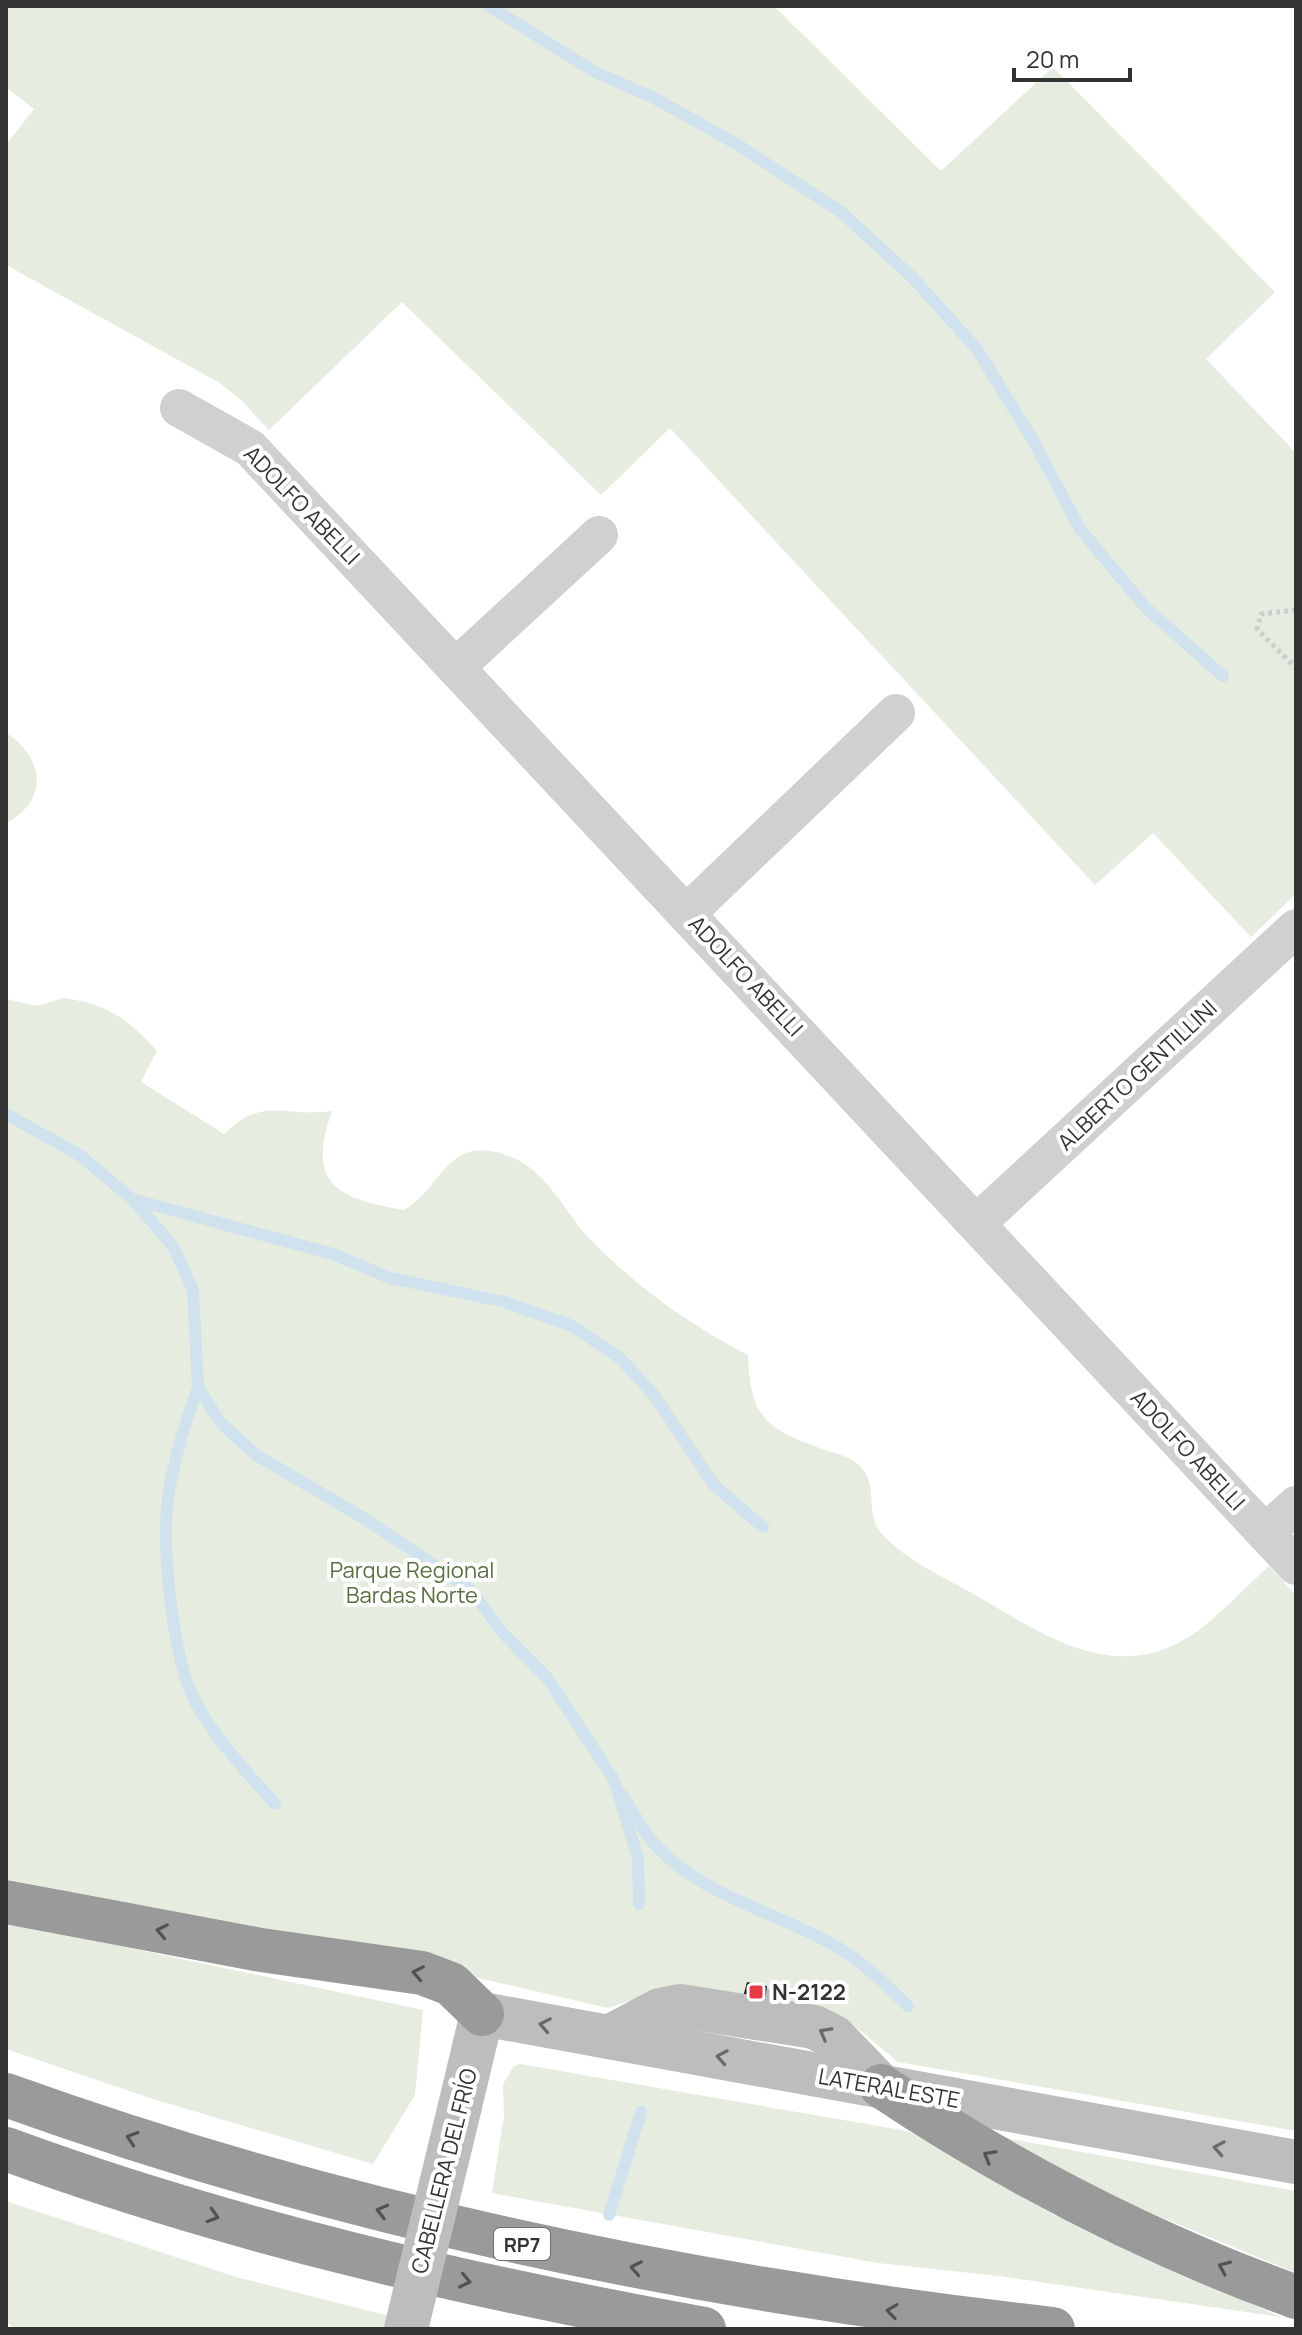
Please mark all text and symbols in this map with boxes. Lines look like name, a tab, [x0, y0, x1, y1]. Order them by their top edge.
scale bar	[1014, 32, 1130, 82]
text: 20 m	[1026, 42, 1079, 75]
street label: ADOLFO ABELLI	[237, 439, 367, 571]
street label: ADOLFO ABELLI	[682, 909, 810, 1043]
street label: ALBERTO GENTILLINI	[1051, 993, 1223, 1157]
street label: ADOLFO ABELLI	[1124, 1383, 1252, 1517]
park label: Parque Regional Bardas Norte	[330, 1555, 494, 1610]
one-way arrow	[155, 1924, 169, 1941]
one-way arrow	[412, 1965, 426, 1982]
place label: N-2122	[772, 1977, 846, 2007]
marker: N-2122	[747, 1983, 765, 2001]
one-way arrow	[539, 2017, 552, 2034]
one-way arrow	[819, 2027, 834, 2043]
one-way arrow	[715, 2050, 729, 2067]
street label: LATERAL ESTE	[816, 2061, 962, 2115]
street label: CABELLERA DEL FRÍO	[404, 2065, 484, 2277]
one-way arrow	[126, 2132, 140, 2148]
one-way arrow	[1212, 2140, 1226, 2157]
one-way arrow	[983, 2150, 998, 2166]
one-way arrow	[376, 2203, 389, 2220]
one-way arrow	[206, 2207, 220, 2223]
road number: RP7	[494, 2228, 550, 2260]
one-way arrow	[629, 2261, 642, 2278]
one-way arrow	[1218, 2261, 1232, 2277]
one-way arrow	[458, 2272, 471, 2289]
one-way arrow	[885, 2303, 899, 2320]

